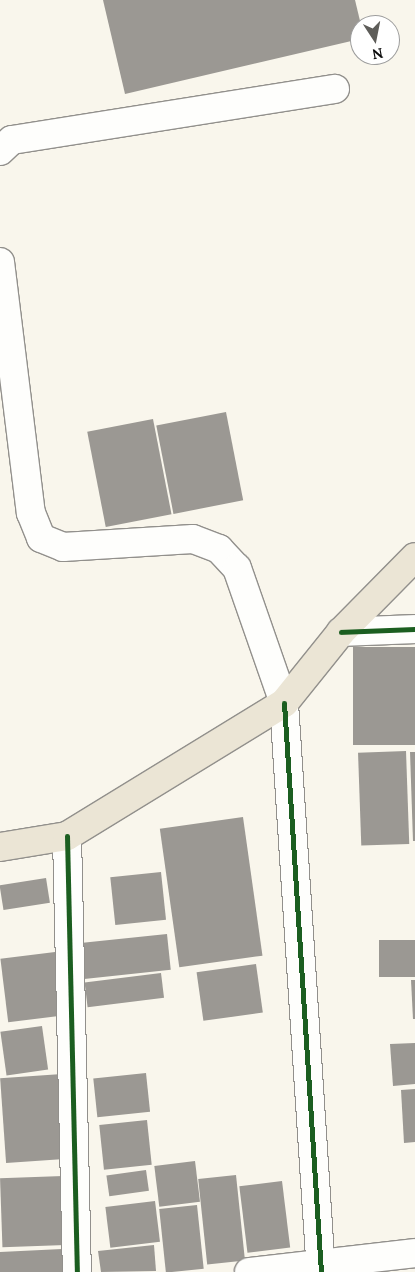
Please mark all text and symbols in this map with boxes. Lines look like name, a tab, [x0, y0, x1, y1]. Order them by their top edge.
north arrow	[350, 15, 400, 65]
text: N	[371, 44, 385, 64]

